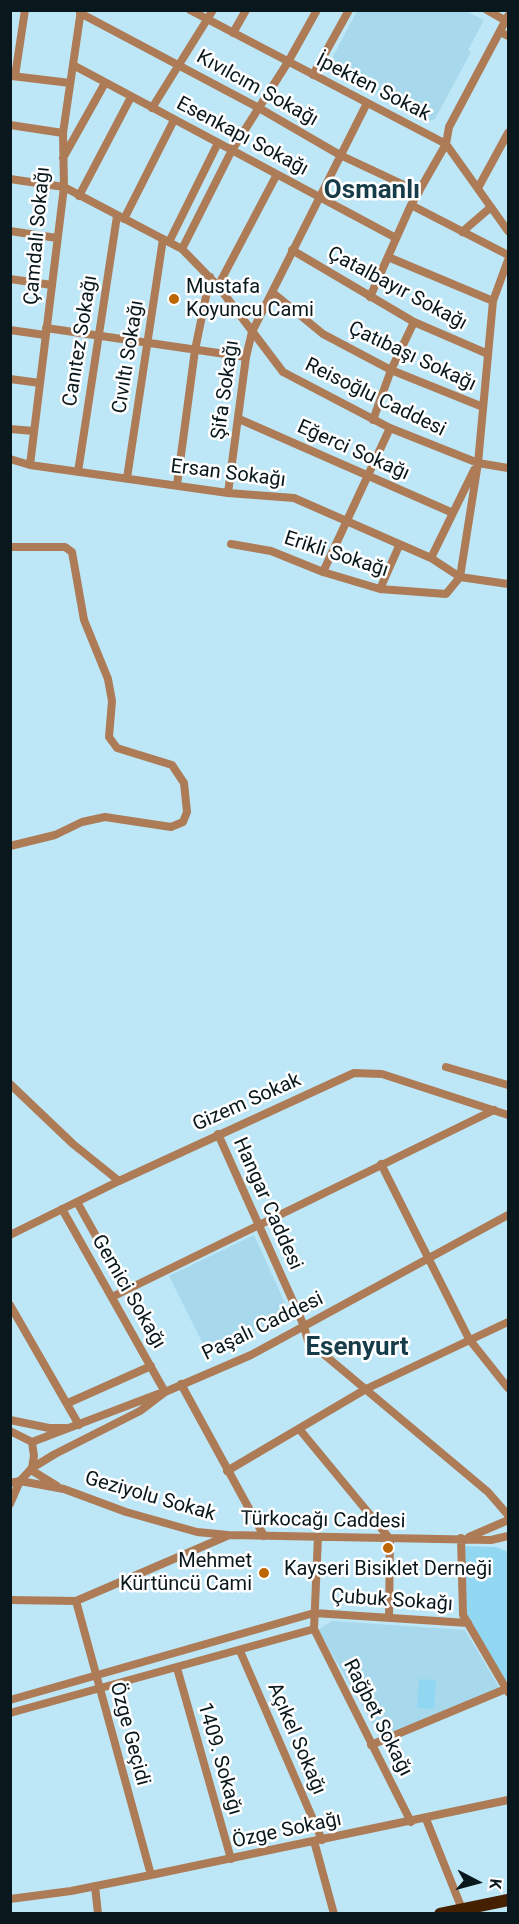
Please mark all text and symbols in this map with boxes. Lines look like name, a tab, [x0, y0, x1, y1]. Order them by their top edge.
street label: Kıvılcım Sokağı	[192, 46, 322, 132]
street label: İpekten Sokak	[312, 49, 434, 127]
street label: Esenkapı Sokağı	[172, 92, 312, 182]
street label: Çamdalı Sokağı	[20, 166, 56, 306]
district label: Osmanlı	[324, 175, 420, 207]
street label: Çatalbayır Sokağı	[323, 242, 471, 336]
street label: Canıtez Sokağı	[59, 274, 103, 408]
place label: Mustafa Koyuncu Cami	[186, 276, 314, 323]
marker: Mustafa Koyuncu Cami	[167, 292, 181, 306]
street label: Cıvıltı Sokağı	[108, 299, 150, 415]
street label: Çatıbaşı Sokağı	[344, 317, 480, 397]
street label: Şifa Sokağı	[207, 339, 245, 441]
street label: Reisoğlu Caddesi	[301, 353, 449, 443]
street label: Eğerci Sokağı	[293, 416, 413, 486]
street label: Ersan Sokağı	[169, 455, 287, 493]
street label: Erikli Sokağı	[281, 527, 391, 583]
street label: Gizem Sokak	[189, 1068, 305, 1138]
street label: Hangar Caddesi	[227, 1134, 307, 1274]
street label: Gemici Sokağı	[86, 1231, 170, 1353]
street label: Paşalı Caddesi	[199, 1287, 327, 1367]
district label: Esenyurt	[305, 1332, 409, 1364]
street label: Geziyolu Sokak	[82, 1467, 218, 1527]
street label: Türkocağı Caddesi	[240, 1508, 406, 1534]
marker: Kayseri Bisiklet Derneği	[381, 1541, 395, 1555]
place label: Mehmet Kürtüncü Cami	[120, 1550, 252, 1597]
place label: Kayseri Bisiklet Derneği	[284, 1558, 492, 1582]
marker: Mehmet Kürtüncü Cami	[257, 1566, 271, 1580]
street label: Çubuk Sokağı	[330, 1585, 454, 1617]
street label: Rağbet Sokağı	[337, 1655, 417, 1781]
street label: Açıkel Sokağı	[262, 1679, 330, 1799]
street label: Özge Geçidi	[104, 1680, 154, 1788]
street label: 1409. Sokağı	[192, 1700, 246, 1818]
street label: Özge Sokağı	[230, 1808, 344, 1854]
north arrow	[447, 1852, 507, 1912]
text: K	[485, 1878, 505, 1890]

